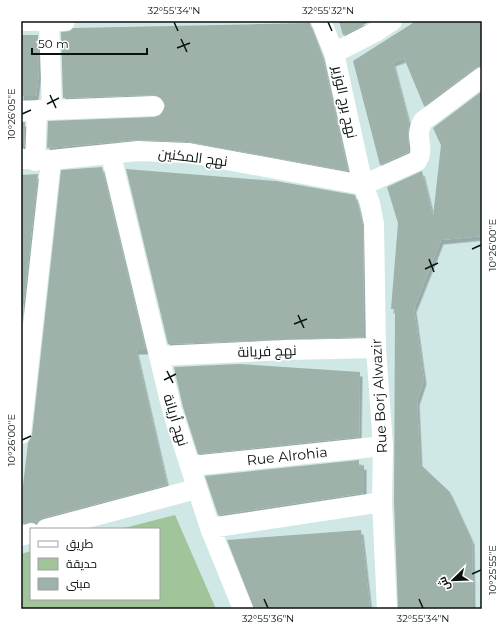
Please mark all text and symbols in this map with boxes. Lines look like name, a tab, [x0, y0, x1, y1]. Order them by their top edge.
text: 32°55'34"N	[148, 4, 200, 17]
text: 32°55'32"N	[302, 4, 354, 17]
scale bar	[32, 30, 147, 56]
text: 50 m	[38, 36, 69, 51]
street label: نهج برج الوزير	[328, 63, 361, 140]
text: 10°26'05"E	[5, 88, 18, 140]
street label: نهج المكنين	[157, 144, 229, 170]
text: 10°26'00"E	[486, 219, 499, 271]
street label: Rue Borj Alwazir	[367, 338, 391, 454]
street label: نهج فريانة	[237, 341, 297, 361]
street label: نهج أريانة	[160, 392, 192, 448]
text: 10°26'00"E	[5, 414, 18, 466]
street label: Rue Alrohia	[246, 443, 328, 469]
legend	[30, 528, 160, 600]
text: طريق	[66, 536, 94, 551]
text: 10°25'55"E	[486, 545, 499, 595]
text: حديقة	[66, 556, 97, 571]
north arrow	[433, 560, 473, 600]
text: ش	[435, 575, 453, 593]
text: مبنى	[66, 576, 91, 591]
text: 32°55'36"N	[242, 612, 294, 625]
text: 32°55'34"N	[397, 612, 449, 625]

